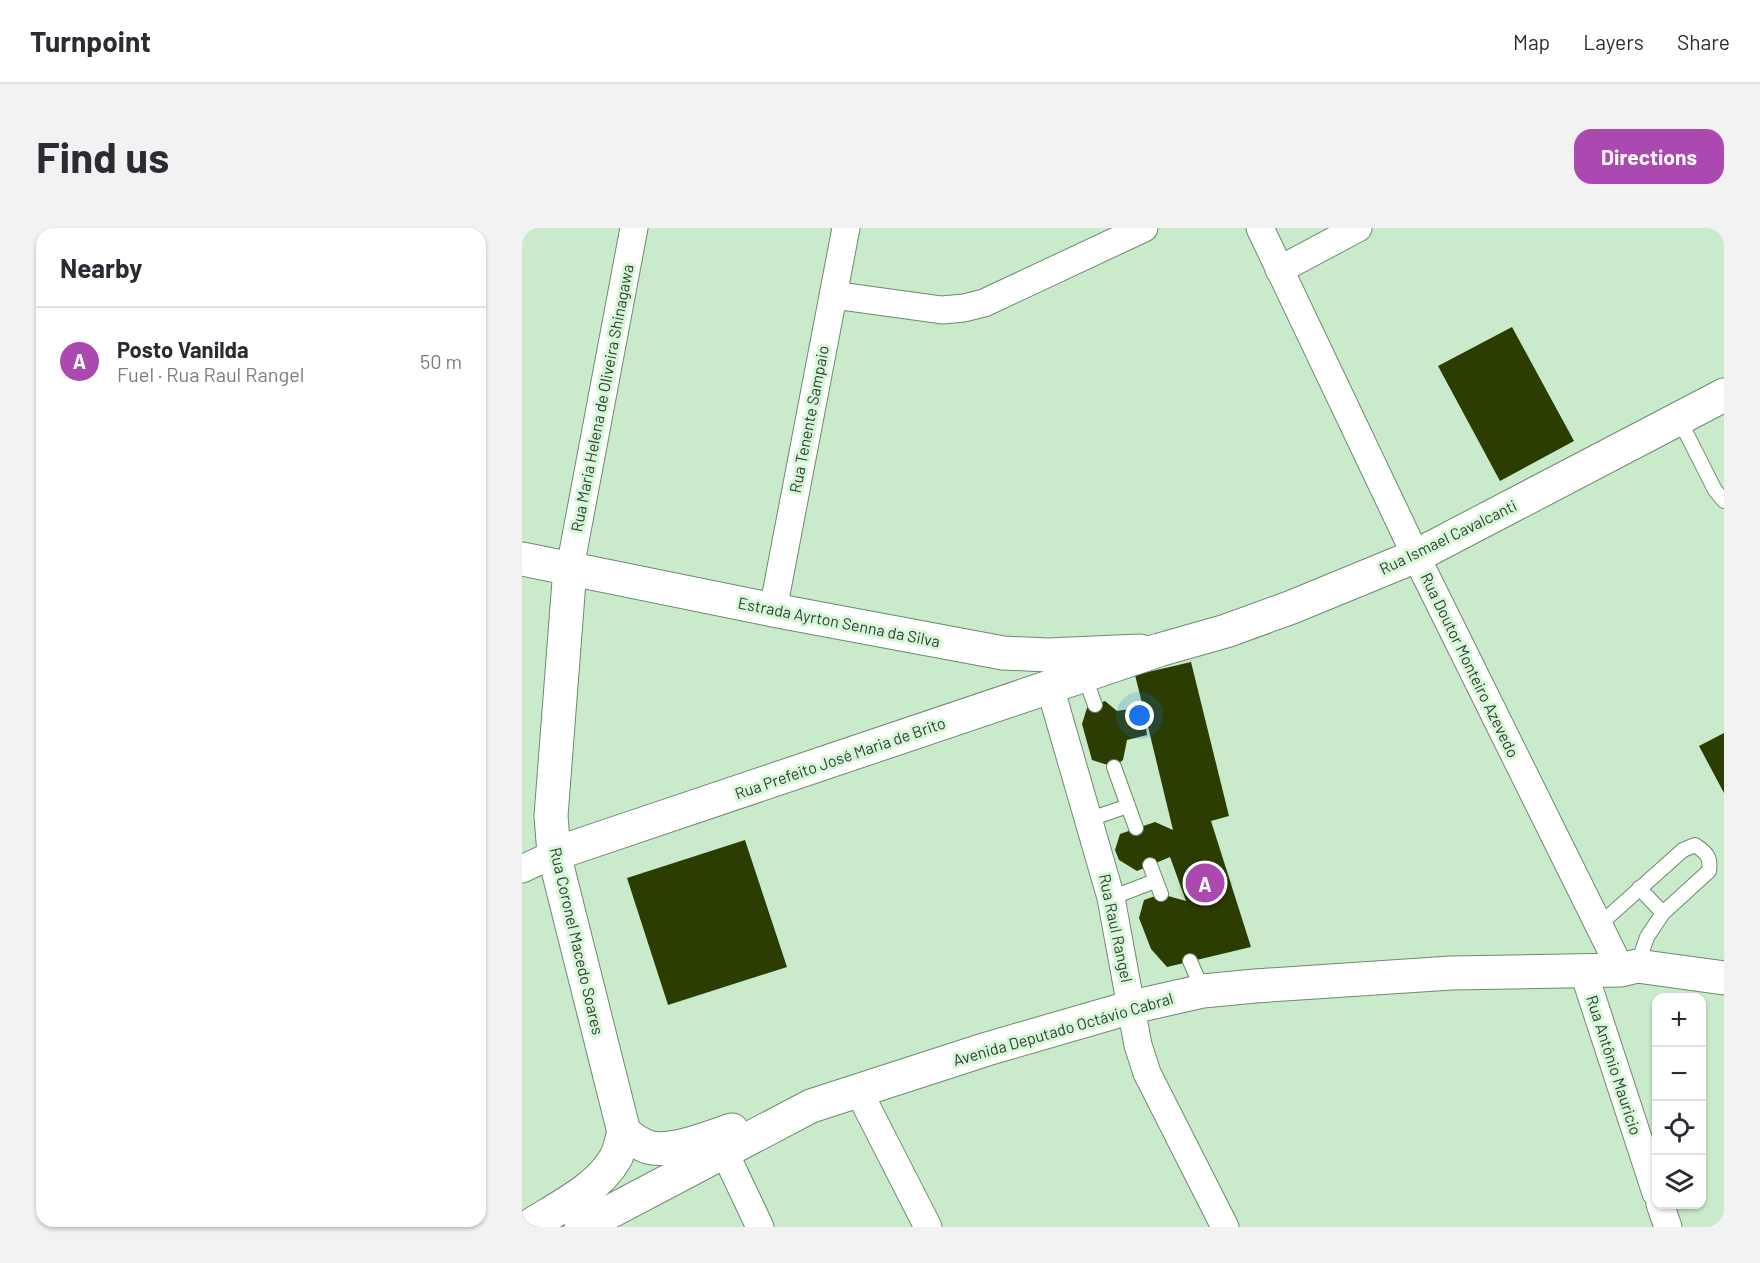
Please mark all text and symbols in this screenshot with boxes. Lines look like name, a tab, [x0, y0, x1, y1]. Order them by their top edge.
text: Turnpoint	[30, 24, 151, 58]
text: Map	[1513, 29, 1550, 54]
text: Layers	[1583, 29, 1644, 54]
text: Share	[1677, 29, 1730, 54]
button: Directions	[1574, 129, 1724, 184]
text: Find us	[36, 131, 169, 181]
text: Nearby	[60, 252, 142, 283]
street label: Rua Maria Helena de Oliveira Shinagawa	[566, 263, 637, 533]
text: Posto Vanilda	[117, 336, 249, 362]
street label: Rua Tenente Sampaio	[785, 344, 832, 494]
text: A	[73, 349, 86, 373]
text: 50 m	[420, 349, 462, 373]
text: Fuel · Rua Raul Rangel	[117, 362, 304, 386]
street label: Rua Ismael Cavalcanti	[1376, 495, 1520, 578]
street label: Rua Doutor Monteiro Azevedo	[1417, 569, 1524, 760]
street label: Estrada Ayrton Senna da Silva	[736, 593, 942, 650]
your location	[1125, 701, 1154, 730]
street label: Rua Prefeito José Maria de Brito	[732, 713, 948, 803]
street label: Rua Coronel Macedo Soares	[547, 845, 608, 1036]
pin: A	[1186, 860, 1224, 906]
street label: Rua Raul Rangel	[1096, 872, 1137, 984]
street label: Avenida Deputado Octávio Cabral	[951, 988, 1175, 1069]
street label: Rua Antônio Mauricio	[1583, 992, 1646, 1137]
map controls	[1652, 993, 1706, 1209]
button: +	[1652, 993, 1706, 1047]
button: −	[1652, 1047, 1706, 1101]
button: locate	[1652, 1101, 1706, 1155]
button: layers	[1652, 1155, 1706, 1209]

